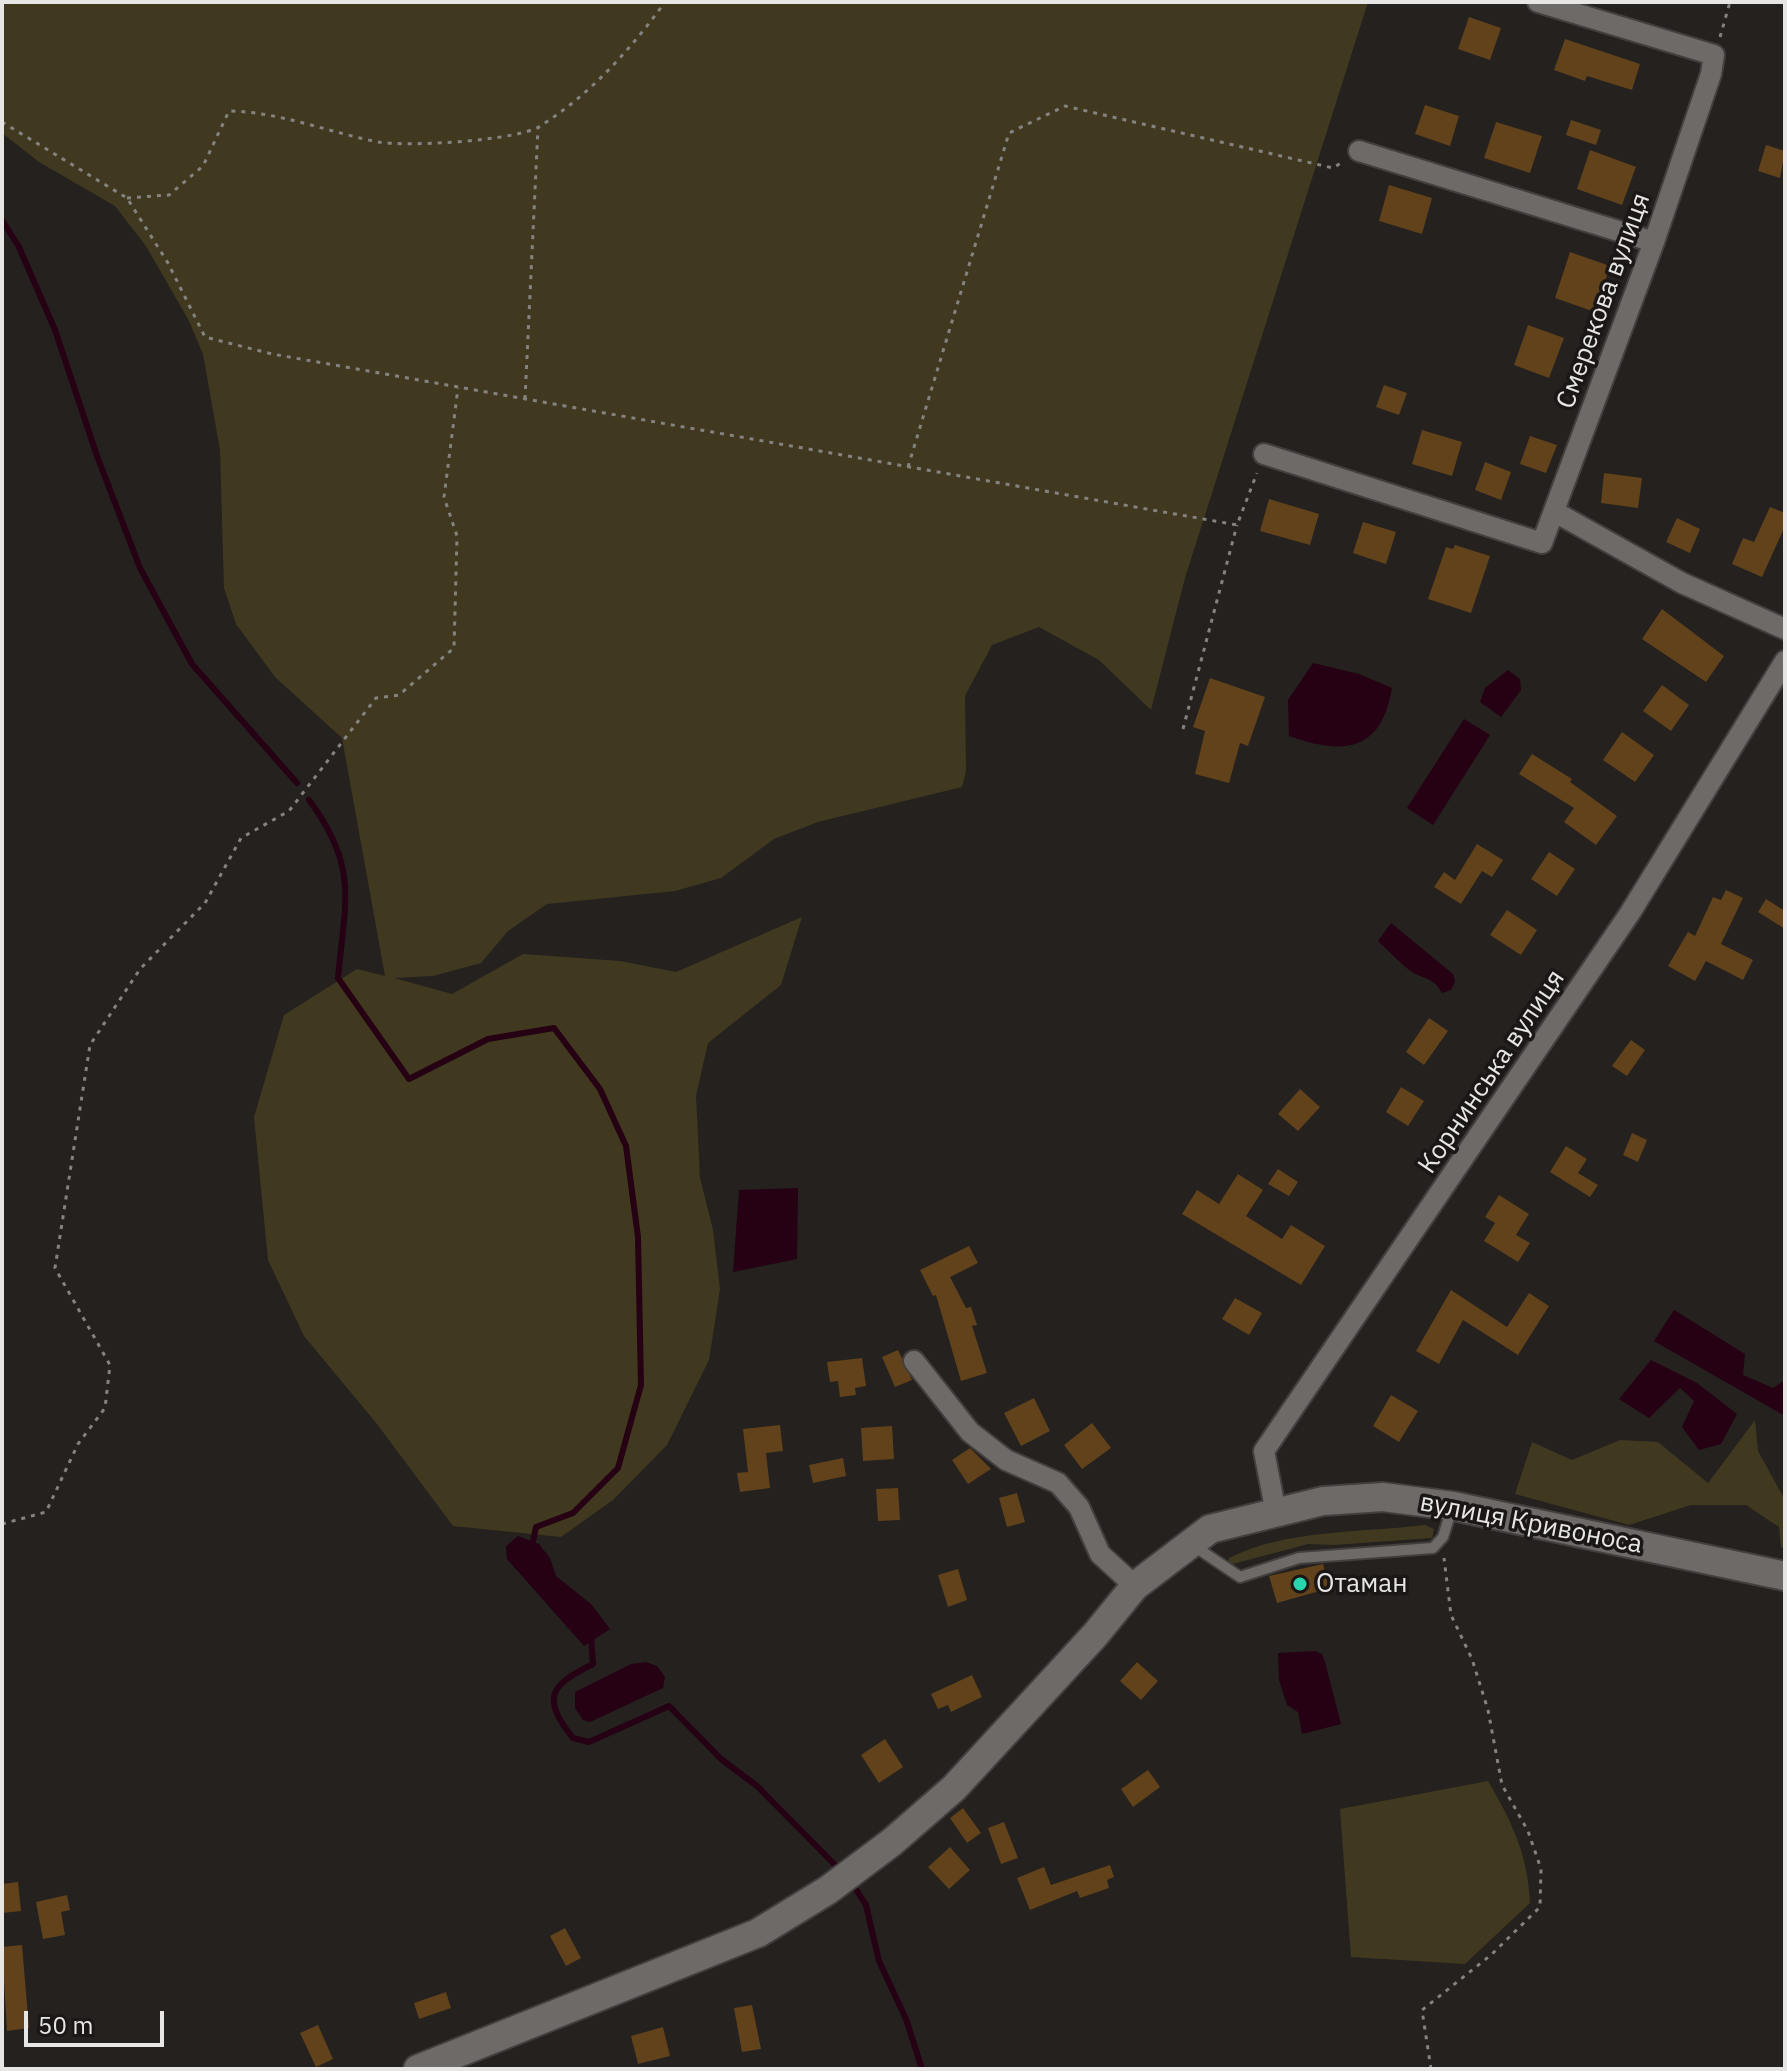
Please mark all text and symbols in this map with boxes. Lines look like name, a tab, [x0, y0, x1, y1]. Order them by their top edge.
street label: Смерекова вулиця	[1551, 189, 1657, 413]
street label: Корнинська вулиця	[1412, 964, 1572, 1180]
street label: вулиця Кривоноса	[1417, 1487, 1645, 1561]
place label: Отаман	[1316, 1568, 1407, 1600]
marker: Отаман	[1291, 1575, 1309, 1593]
scale bar	[28, 1995, 168, 2045]
text: 50 m	[38, 2009, 93, 2041]

